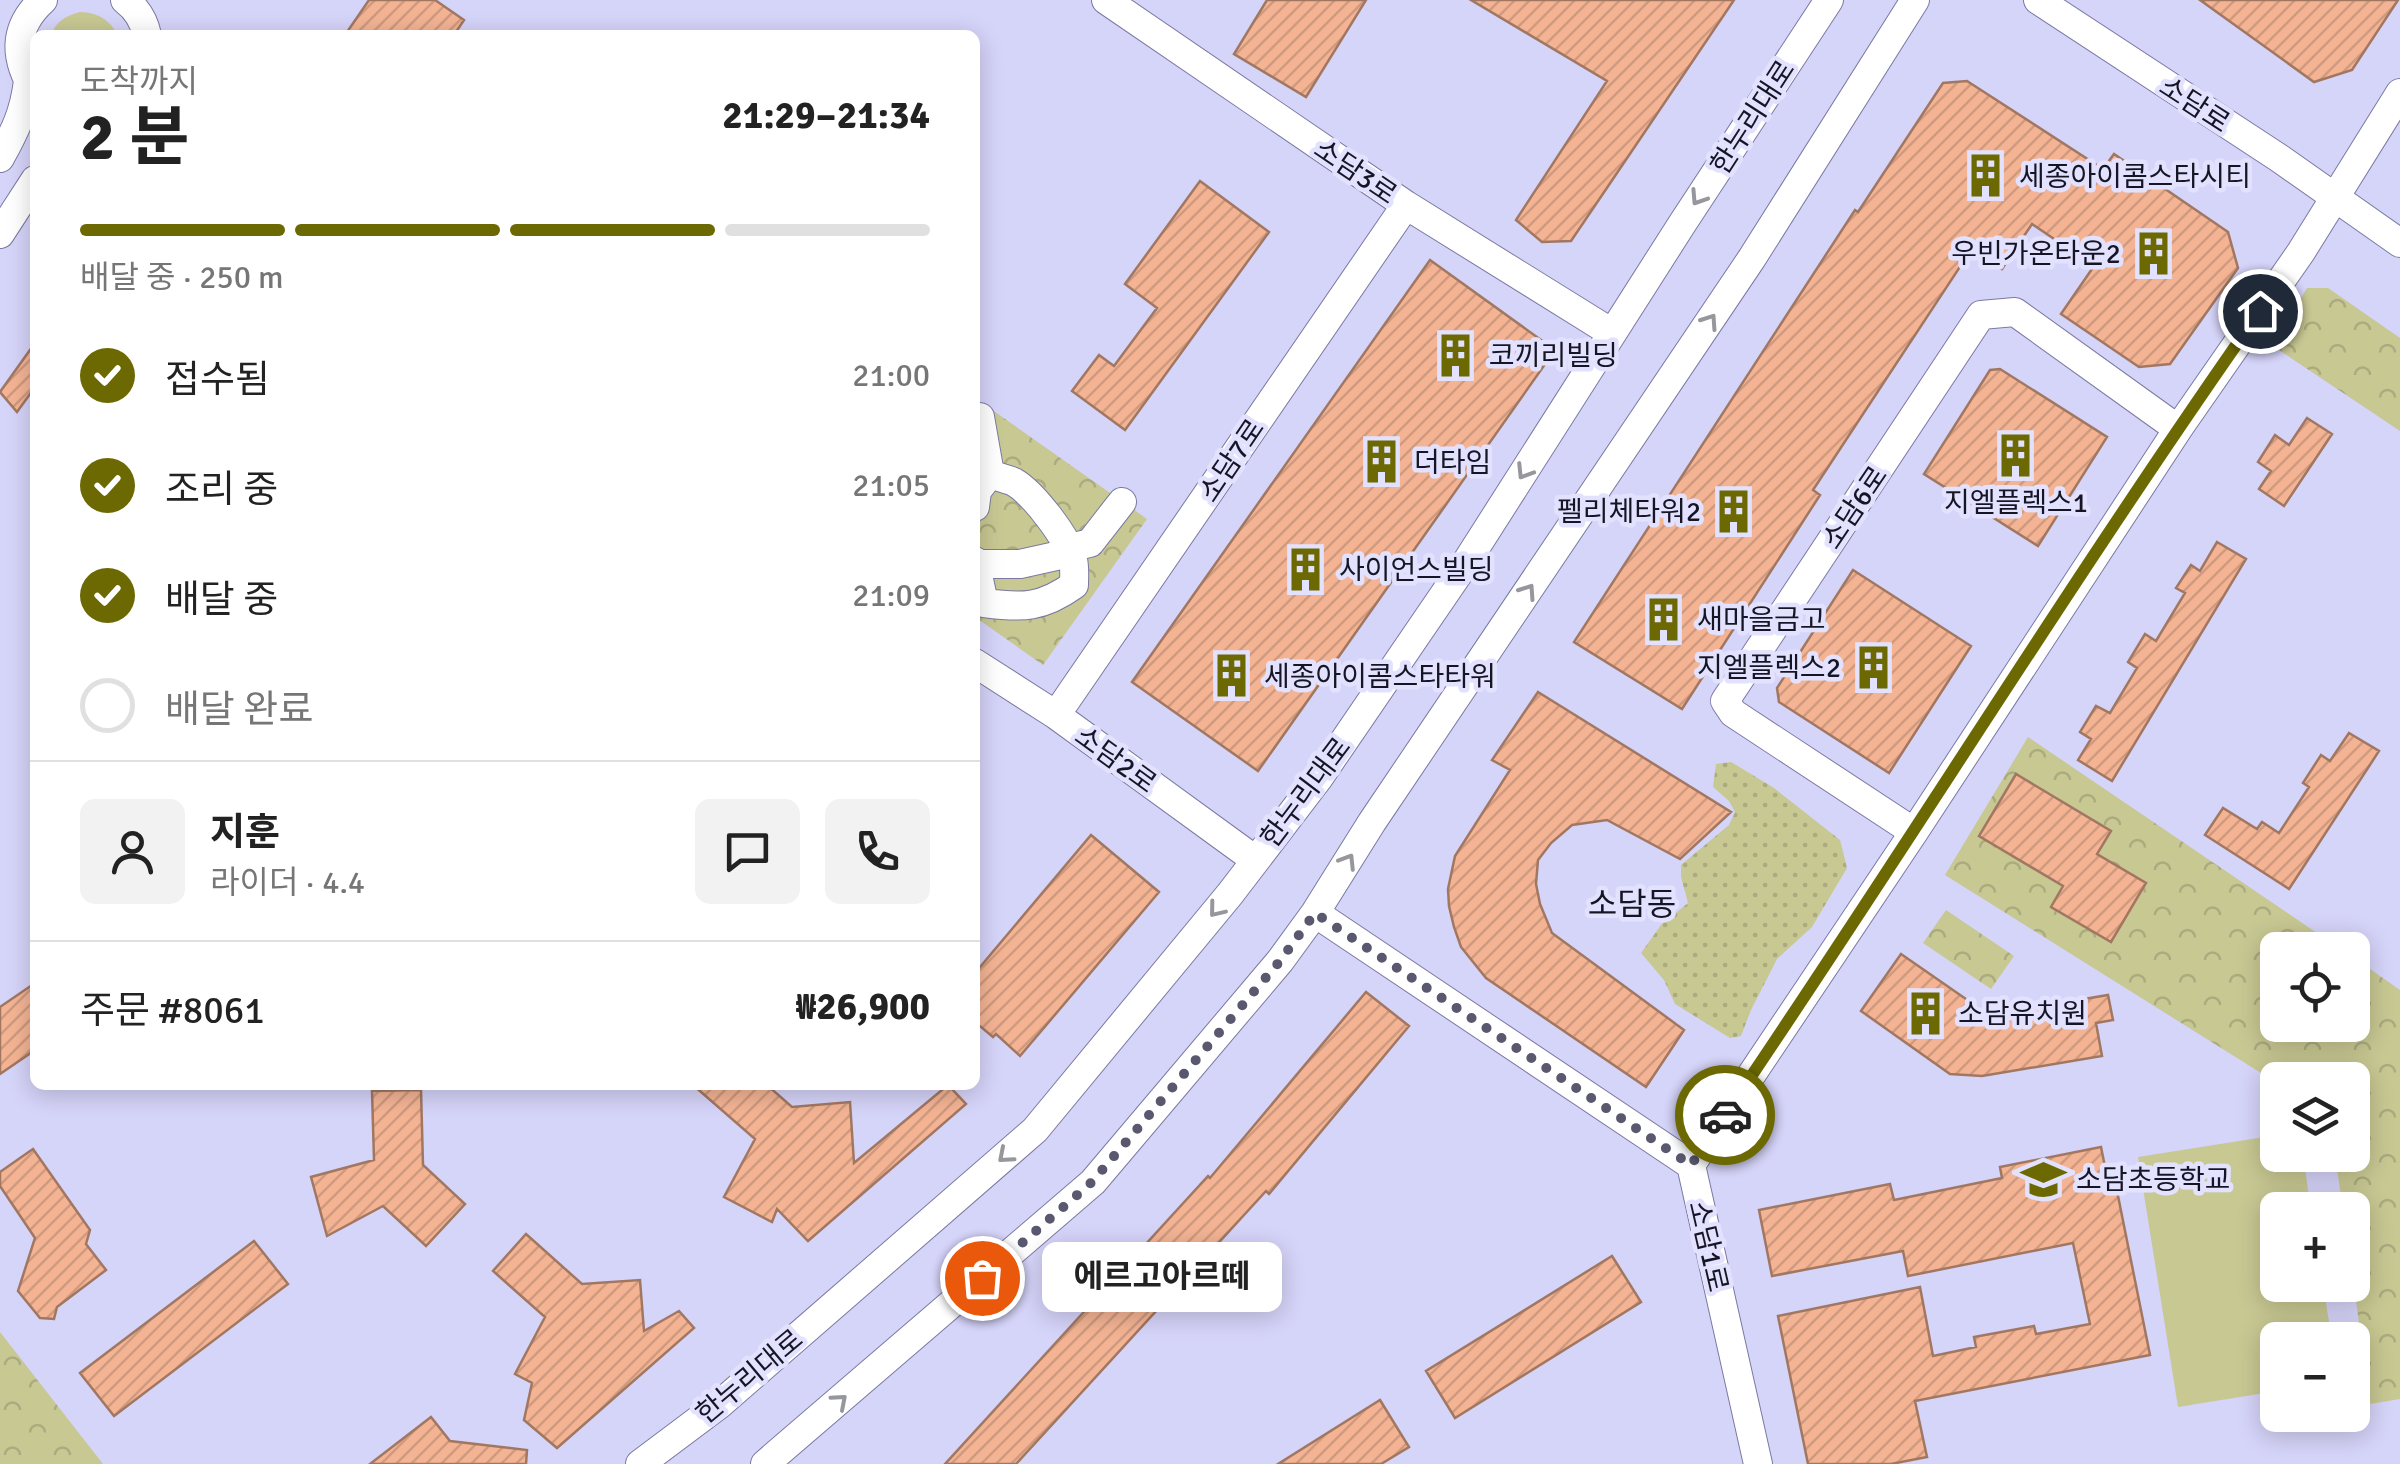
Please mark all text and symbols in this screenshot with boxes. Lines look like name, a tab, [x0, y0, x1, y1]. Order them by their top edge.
street label: 한누리대로	[1704, 54, 1802, 181]
text: 도착까지	[80, 62, 198, 101]
street label: 소담로	[2153, 70, 2236, 140]
text: 21:29–21:34	[722, 92, 930, 139]
text: 2 분	[80, 98, 189, 178]
street label: 소담3로	[1308, 132, 1403, 212]
building icon: 세종아이콤스타시티	[1962, 152, 2010, 200]
place label: 세종아이콤스타시티	[2019, 160, 2251, 194]
one-way arrow	[1692, 188, 1711, 206]
building icon: 우빈가온타운2	[2130, 229, 2178, 277]
place label: 우빈가온타운2	[1951, 237, 2121, 271]
text: 배달 중 · 250 m	[80, 258, 284, 297]
pin	[2218, 269, 2303, 354]
icon: home	[2233, 284, 2288, 339]
one-way arrow	[1697, 314, 1716, 332]
building icon: 코끼리빌딩	[1432, 331, 1480, 379]
place label: 코끼리빌딩	[1489, 339, 1618, 373]
icon: check	[80, 348, 135, 403]
text: 접수됨	[165, 356, 270, 403]
text: 21:00	[852, 356, 930, 395]
street label: 소담7로	[1192, 413, 1272, 508]
building icon: 지엘플렉스1	[1992, 432, 2040, 480]
building icon: 더타임	[1357, 438, 1405, 486]
place label: 더타임	[1414, 446, 1491, 480]
icon: check	[80, 458, 135, 513]
street label: 소담6로	[1815, 460, 1895, 555]
one-way arrow	[1517, 462, 1536, 480]
text: 조리 중	[165, 466, 278, 513]
text: 21:05	[852, 466, 930, 505]
place label: 지엘플렉스1	[1944, 486, 2088, 520]
building icon: 펠리체타워2	[1710, 487, 1758, 535]
place label: 펠리체타워2	[1557, 495, 1701, 529]
building icon: 사이언스빌딩	[1282, 545, 1330, 593]
place label: 사이언스빌딩	[1339, 553, 1494, 587]
icon: check	[80, 568, 135, 623]
text: 배달 중	[165, 576, 278, 623]
text: 21:09	[852, 576, 930, 615]
one-way arrow	[1516, 583, 1534, 602]
building icon: 새마을금고	[1640, 595, 1688, 643]
place label: 새마을금고	[1697, 603, 1826, 637]
building icon: 지엘플렉스2	[1850, 643, 1898, 691]
place label: 지엘플렉스2	[1697, 651, 1841, 685]
building icon: 세종아이콤스타타워	[1207, 652, 1255, 700]
place label: 세종아이콤스타타워	[1264, 660, 1496, 694]
text: 배달 완료	[165, 686, 313, 733]
street label: 소담2로	[1068, 719, 1163, 801]
street label: 한누리대로	[1253, 731, 1358, 854]
button: person	[80, 799, 185, 904]
button: chat	[695, 799, 800, 904]
button: phone	[825, 799, 930, 904]
text: 지훈	[210, 809, 280, 856]
one-way arrow	[1335, 854, 1354, 872]
text: 라이더 · 4.4	[210, 863, 365, 902]
district label: 소담동	[1588, 885, 1676, 924]
one-way arrow	[1210, 898, 1228, 916]
map controls	[2260, 932, 2370, 1432]
button: locate	[2260, 932, 2370, 1042]
text: ₩26,900	[796, 983, 930, 1030]
text: 주문 #8061	[80, 987, 265, 1034]
building icon: 소담유치원	[1901, 989, 1949, 1037]
place label: 소담유치원	[1958, 997, 2087, 1031]
button: layers	[2260, 1062, 2370, 1172]
courier	[1675, 1065, 1775, 1165]
icon: car	[1698, 1088, 1753, 1143]
one-way arrow	[998, 1145, 1017, 1163]
school or university icon: 소담초등학교	[2019, 1155, 2067, 1203]
place label: 소담초등학교	[2076, 1163, 2231, 1197]
button: +	[2260, 1192, 2370, 1302]
street label: 소담1로	[1681, 1197, 1735, 1295]
pin	[940, 1236, 1025, 1321]
callout: 에르고아르떼	[1042, 1243, 1282, 1313]
icon: bag	[955, 1251, 1010, 1306]
text: 에르고아르떼	[1074, 1257, 1250, 1296]
street label: 한누리대로	[689, 1322, 810, 1431]
button: −	[2260, 1322, 2370, 1432]
one-way arrow	[828, 1395, 847, 1413]

